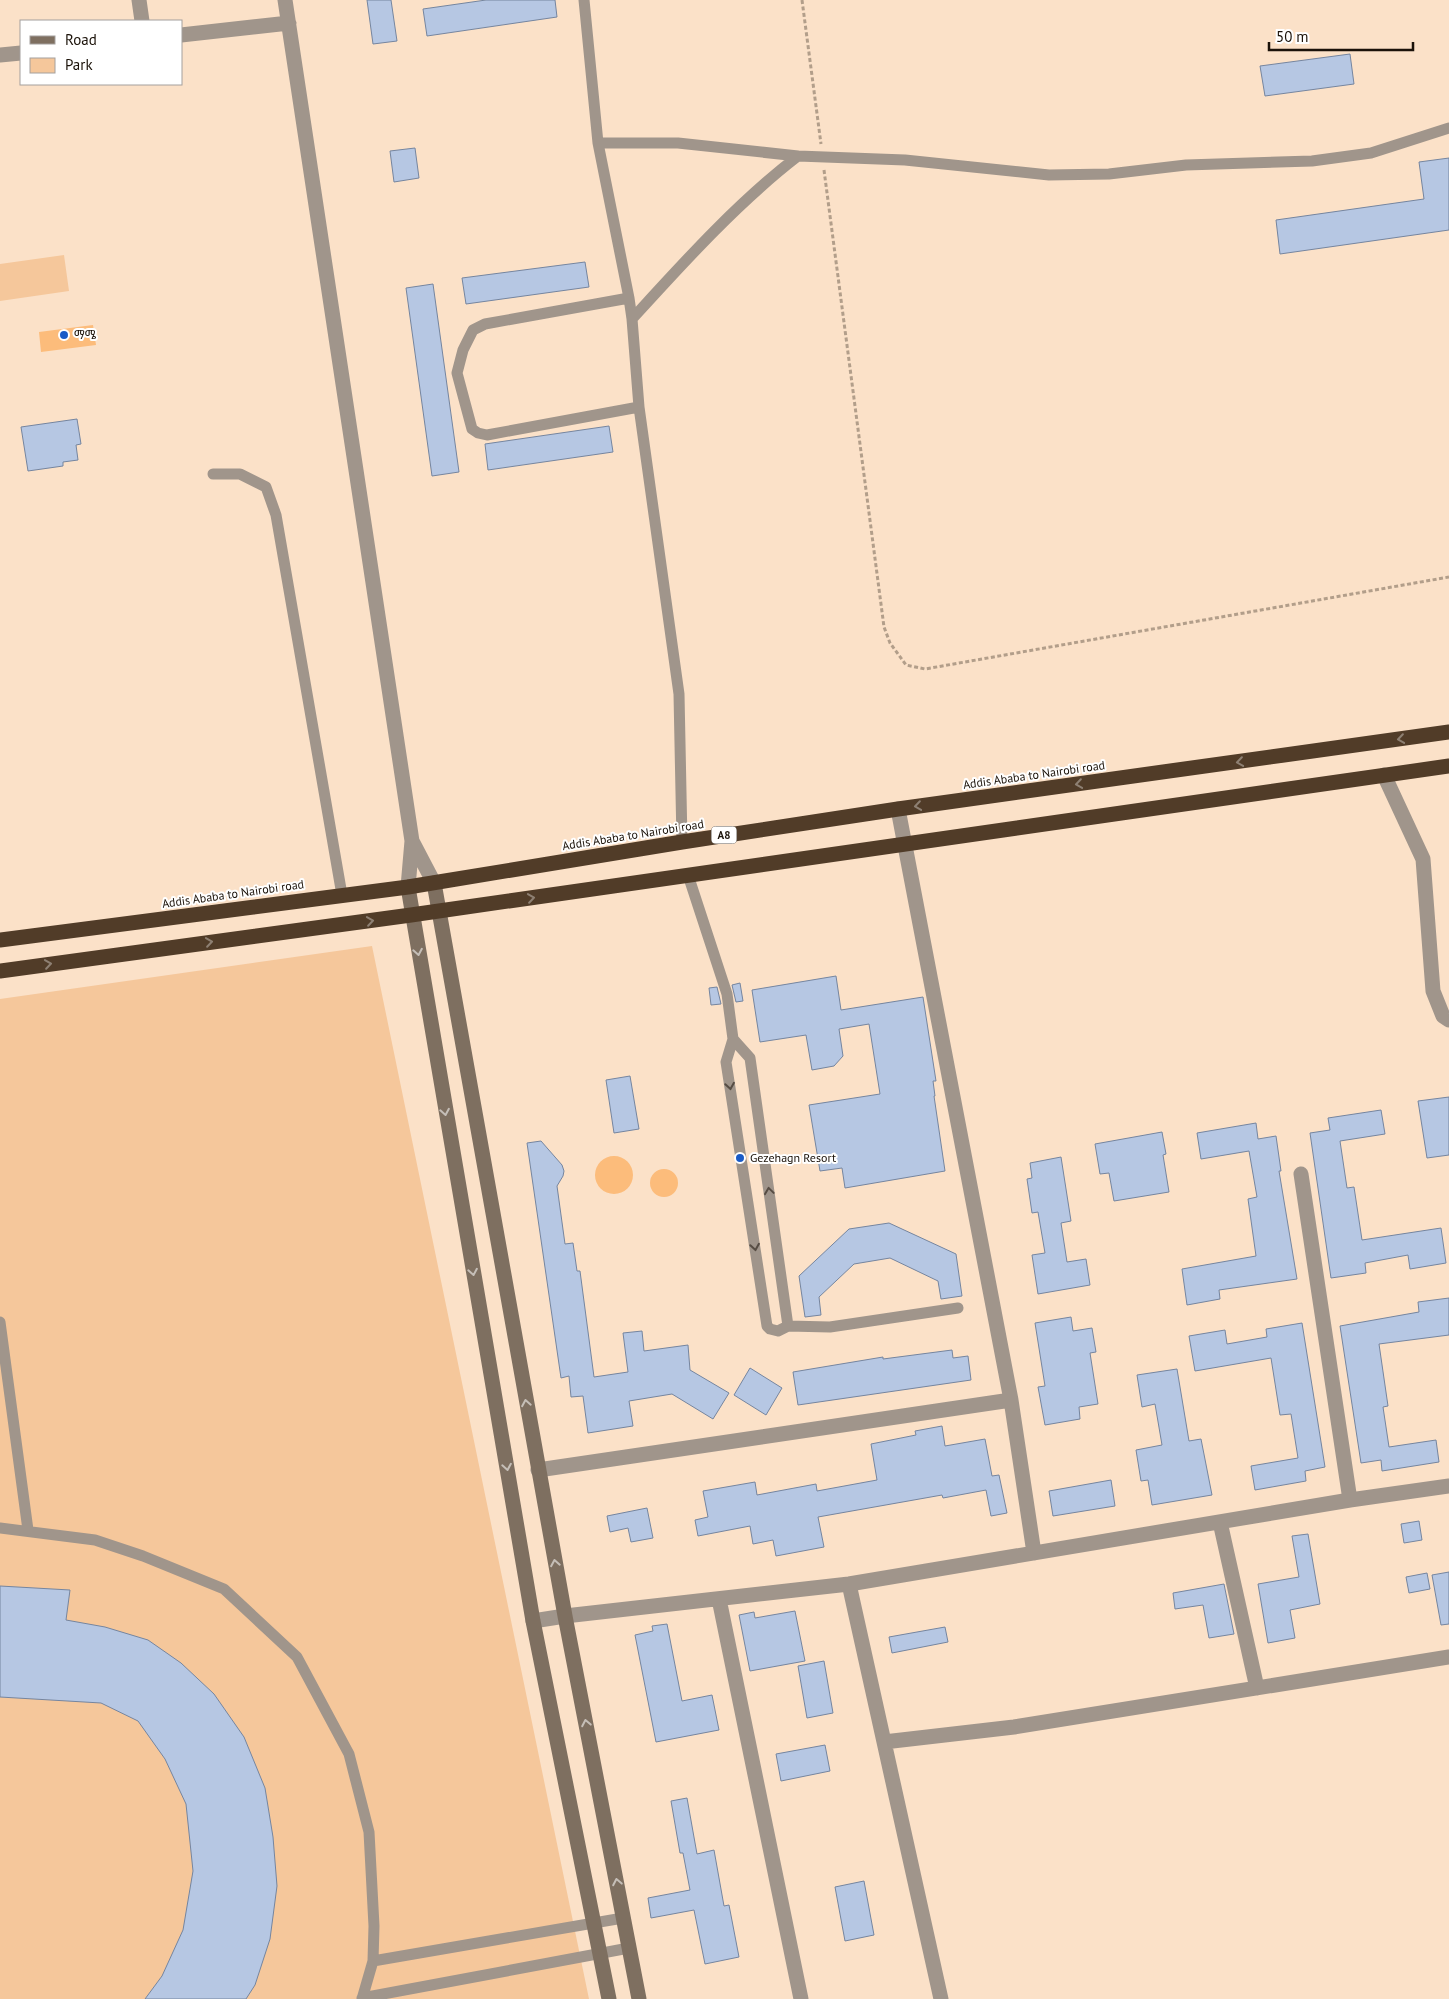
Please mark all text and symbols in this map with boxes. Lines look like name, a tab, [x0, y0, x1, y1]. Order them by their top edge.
legend	[20, 20, 182, 85]
scale bar	[1269, 20, 1413, 52]
text: 50 m	[1276, 27, 1309, 46]
text: Road	[65, 30, 97, 49]
text: Park	[65, 55, 93, 74]
place label: ማሜ	[74, 327, 97, 342]
marker: ማሜ	[58, 329, 70, 341]
one-way arrow	[1396, 733, 1404, 744]
one-way arrow	[1236, 756, 1244, 767]
street label: Addis Ababa to Nairobi road	[962, 757, 1106, 792]
one-way arrow	[1075, 778, 1083, 789]
one-way arrow	[914, 801, 922, 811]
street label: Addis Ababa to Nairobi road	[561, 816, 705, 853]
road number: A8	[712, 826, 736, 844]
street label: Addis Ababa to Nairobi road	[161, 876, 305, 911]
one-way arrow	[528, 893, 536, 904]
one-way arrow	[367, 916, 375, 927]
one-way arrow	[205, 938, 214, 948]
one-way arrow	[412, 948, 422, 956]
one-way arrow	[45, 959, 53, 970]
one-way arrow	[724, 1083, 735, 1091]
one-way arrow	[440, 1108, 450, 1117]
place label: Gezehagn Resort	[750, 1150, 836, 1165]
marker: Gezehagn Resort	[734, 1152, 746, 1164]
one-way arrow	[764, 1186, 775, 1194]
one-way arrow	[749, 1243, 760, 1251]
one-way arrow	[468, 1268, 478, 1277]
one-way arrow	[522, 1399, 532, 1408]
one-way arrow	[501, 1463, 511, 1471]
one-way arrow	[551, 1559, 561, 1568]
one-way arrow	[581, 1718, 591, 1727]
one-way arrow	[612, 1878, 622, 1887]

